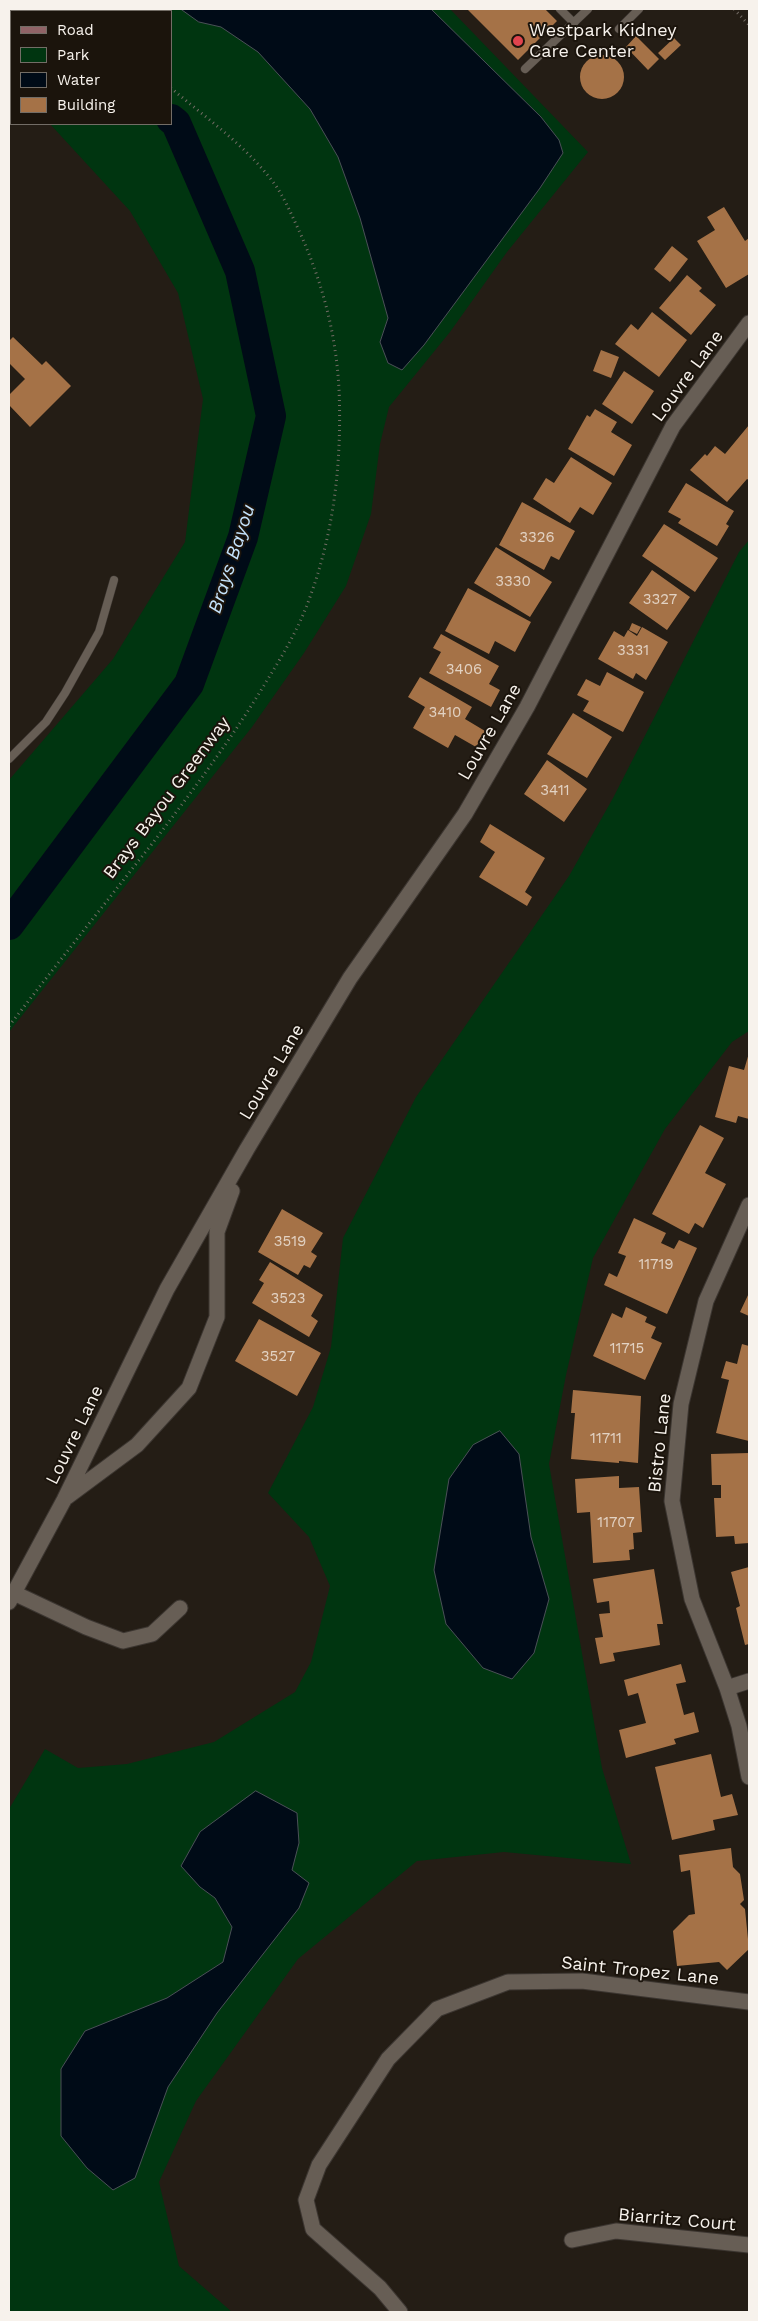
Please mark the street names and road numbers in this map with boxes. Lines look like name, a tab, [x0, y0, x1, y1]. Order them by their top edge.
street label: Louvre Lane	[648, 326, 728, 426]
street label: Louvre Lane	[454, 680, 526, 784]
street label: Brays Bayou Greenway	[99, 713, 235, 883]
street label: Louvre Lane	[235, 1020, 309, 1124]
street label: Louvre Lane	[42, 1382, 108, 1488]
street label: Bistro Lane	[644, 1392, 676, 1494]
street label: Saint Tropez Lane	[560, 1952, 720, 1990]
street label: Biarritz Court	[617, 2204, 737, 2236]

